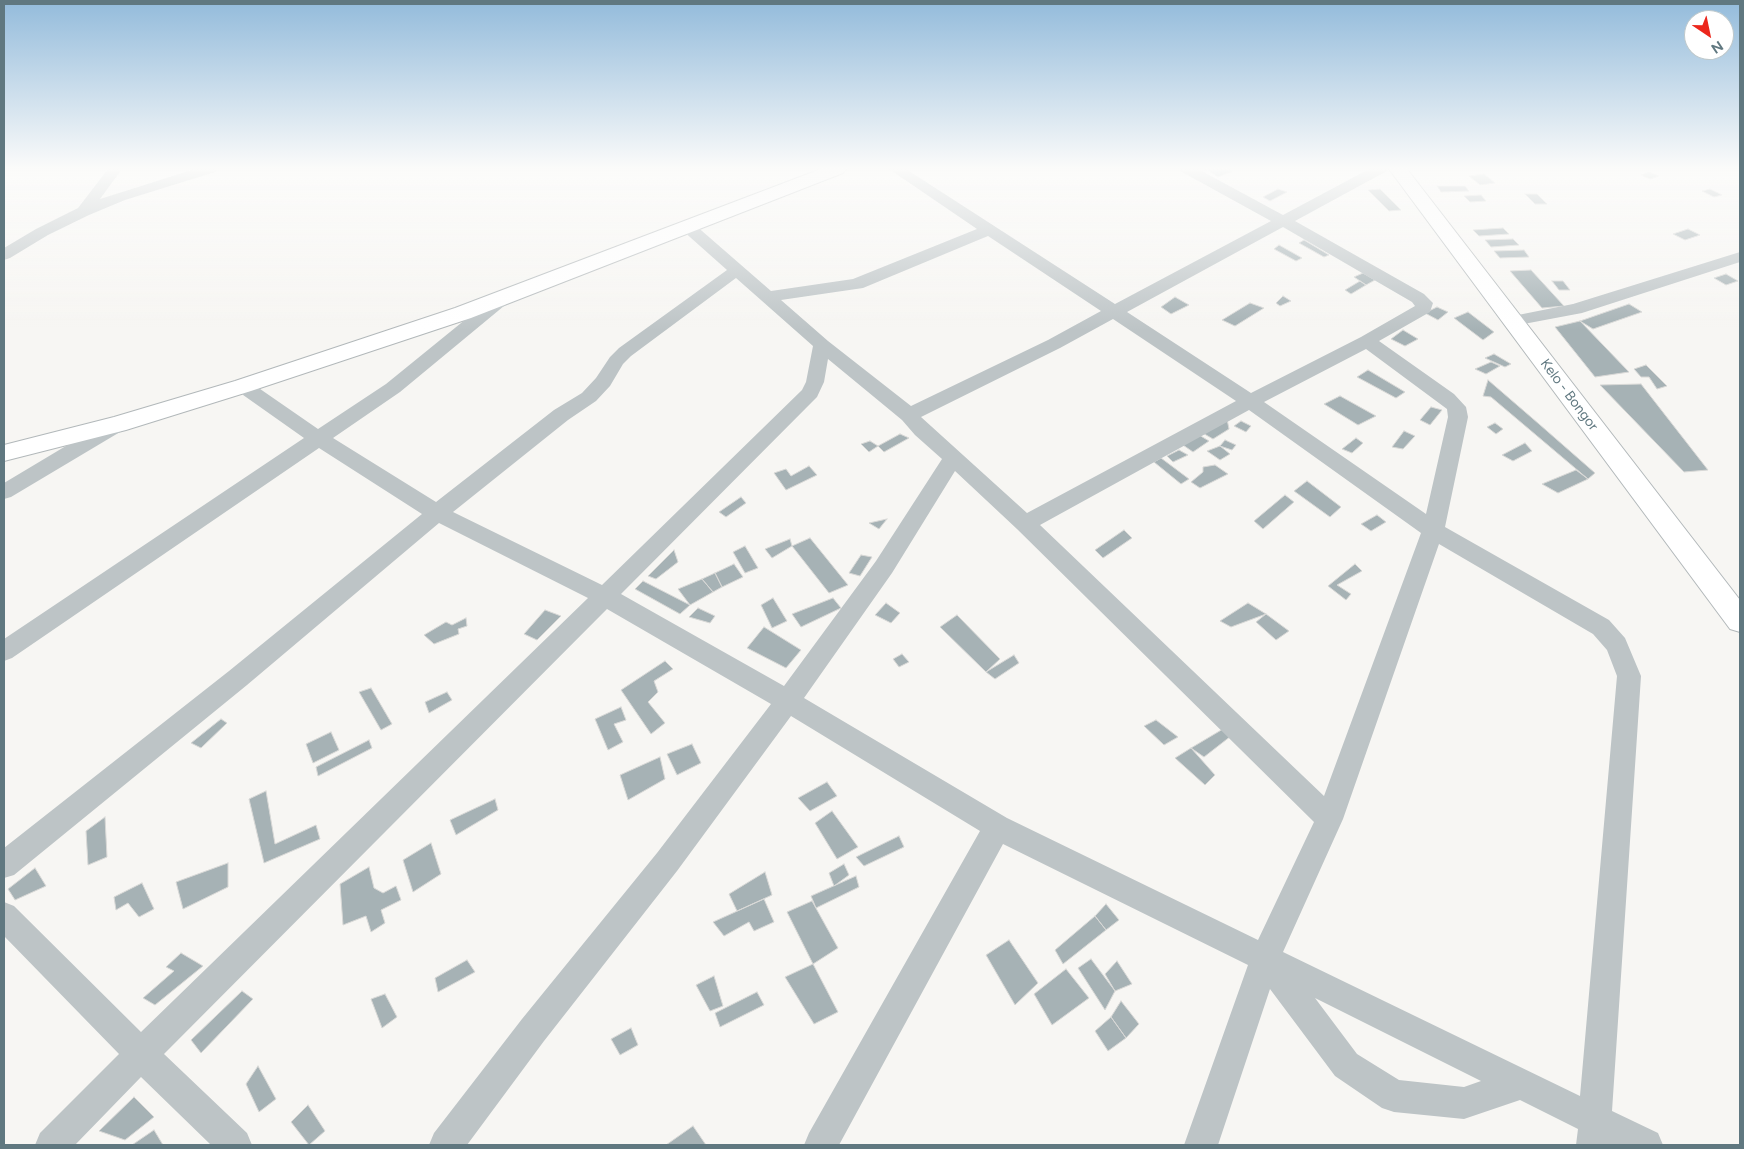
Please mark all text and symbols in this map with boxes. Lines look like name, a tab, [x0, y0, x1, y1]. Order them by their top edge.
north arrow	[1684, 10, 1734, 60]
text: N	[1708, 37, 1726, 57]
street label: Kelo - Bongor	[1537, 356, 1601, 434]

